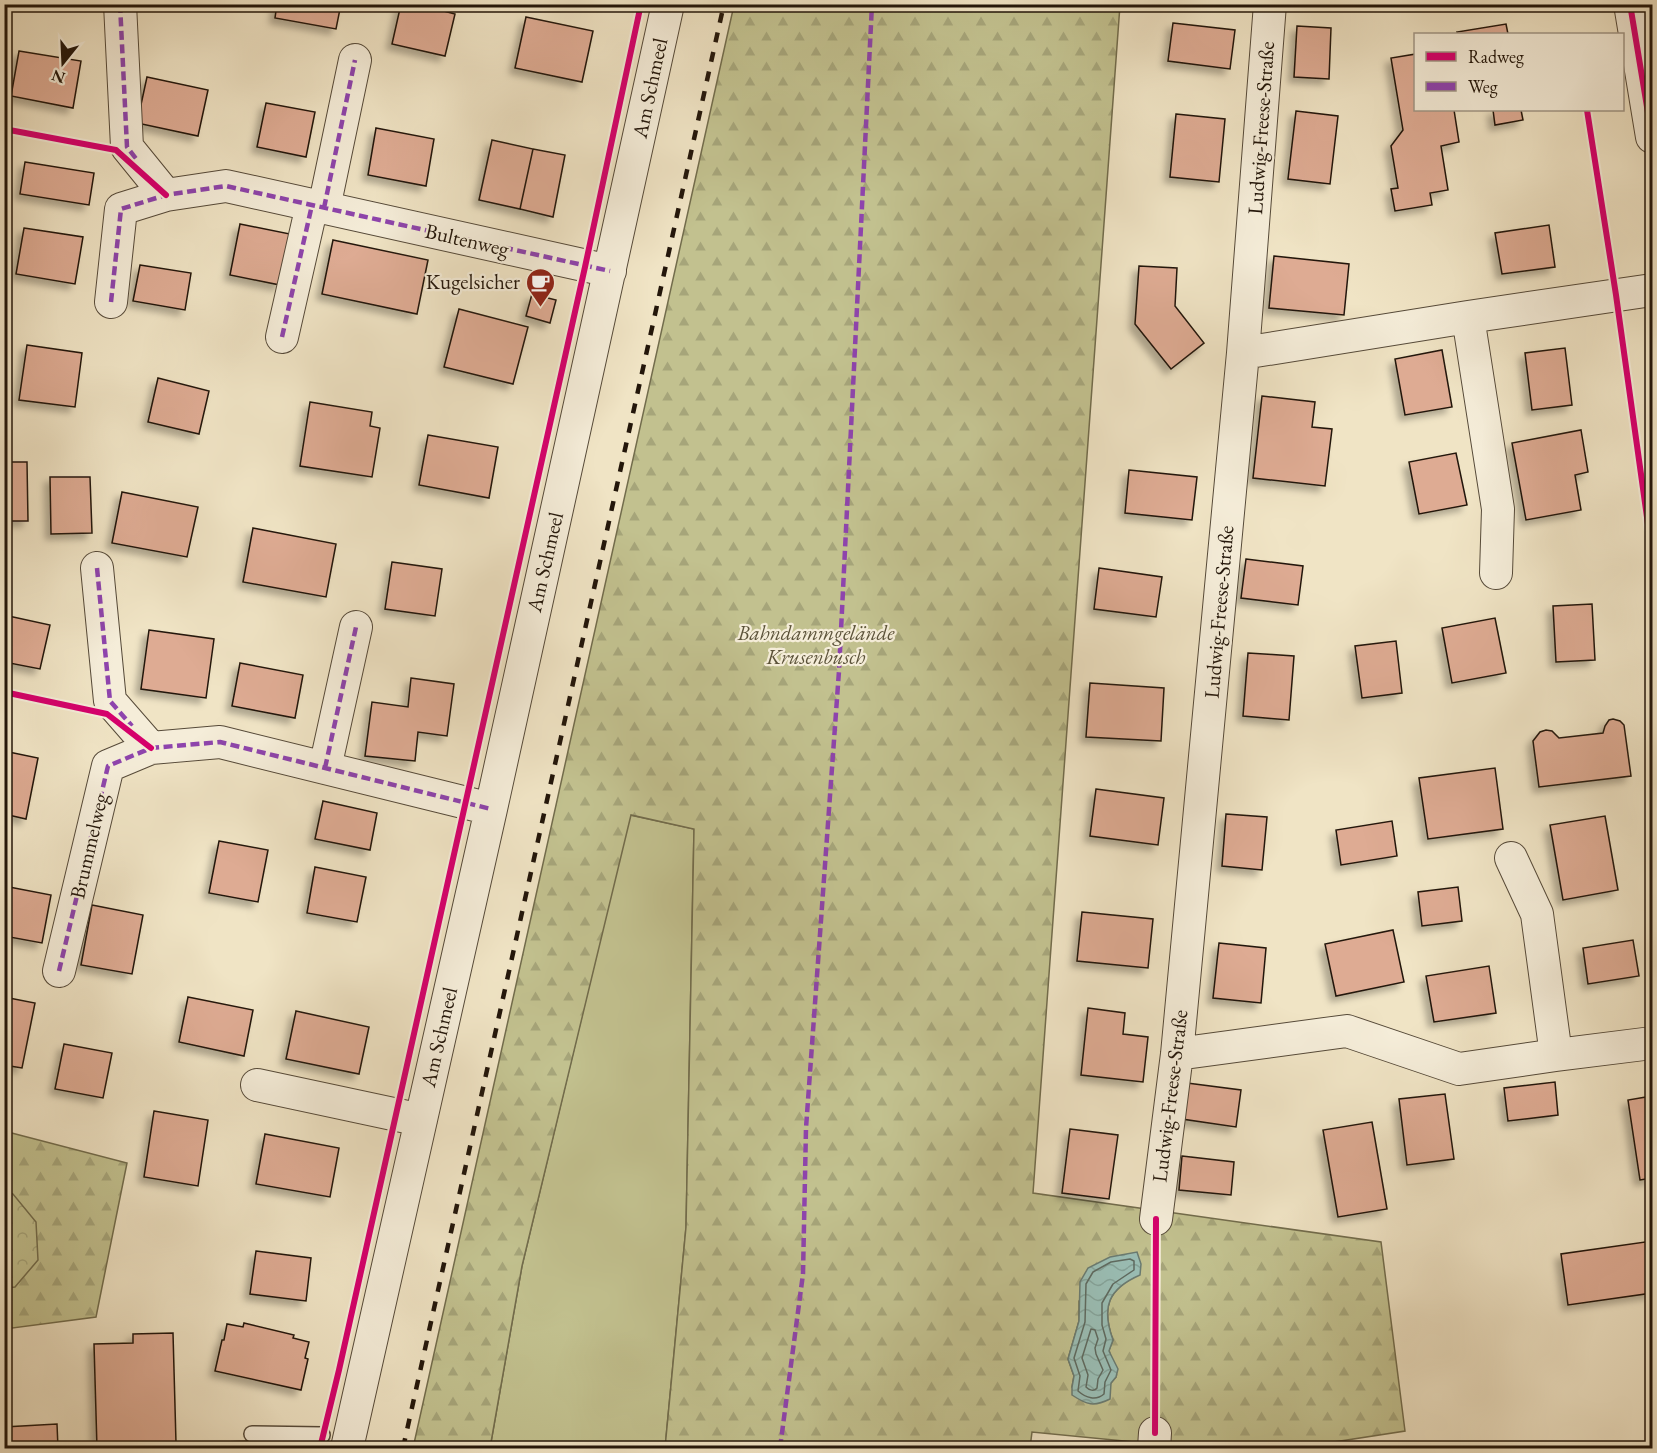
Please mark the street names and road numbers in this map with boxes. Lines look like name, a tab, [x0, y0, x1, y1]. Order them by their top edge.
street label: Am Schmeel	[626, 35, 673, 141]
street label: Ludwig-Freese-Straße	[1241, 40, 1280, 215]
street label: Bultenweg	[423, 217, 512, 262]
street label: Am Schmeel	[520, 509, 569, 615]
street label: Ludwig-Freese-Straße	[1197, 524, 1240, 700]
street label: Brummelweg	[63, 790, 114, 901]
street label: Am Schmeel	[414, 984, 463, 1090]
street label: Ludwig-Freese-Straße	[1146, 1008, 1193, 1184]

